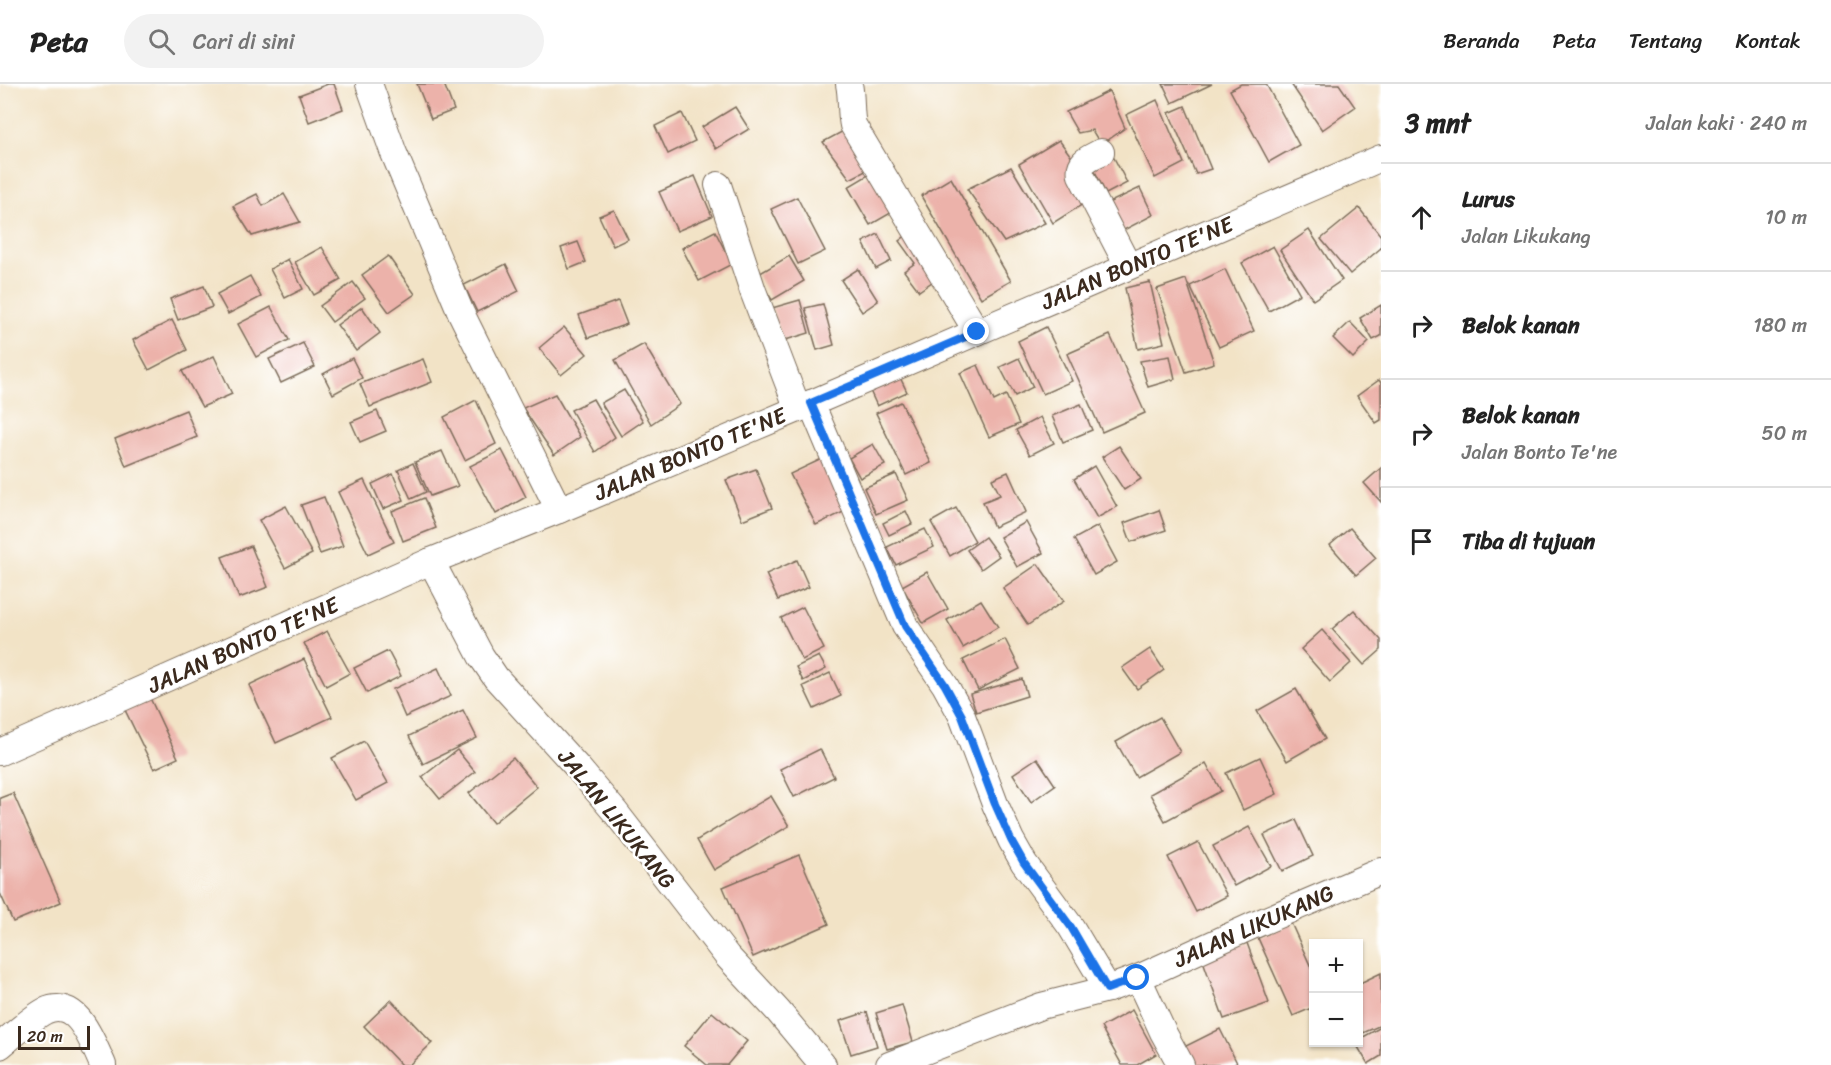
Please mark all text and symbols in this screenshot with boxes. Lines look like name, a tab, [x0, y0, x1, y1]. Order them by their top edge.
search box	[124, 14, 544, 68]
text: Peta	[30, 17, 88, 66]
text: Cari di sini	[193, 22, 295, 61]
text: Beranda	[1443, 22, 1519, 60]
text: Peta	[1552, 22, 1596, 60]
text: Tentang	[1629, 22, 1702, 60]
text: Kontak	[1735, 22, 1801, 60]
icon: search	[145, 25, 178, 58]
text: 3 mnt	[1405, 100, 1471, 146]
text: Jalan kaki · 240 m	[1646, 106, 1807, 141]
text: Lurus	[1462, 180, 1515, 219]
text: 10 m	[1765, 200, 1807, 235]
icon: ahead	[1405, 201, 1438, 234]
street label: JALAN BONTO TE'NE	[1034, 204, 1241, 321]
text: Jalan Likukang	[1462, 219, 1591, 254]
text: Belok kanan	[1462, 306, 1580, 345]
text: 180 m	[1753, 308, 1807, 343]
icon: right	[1405, 309, 1438, 342]
route end	[963, 318, 989, 344]
street label: JALAN BONTO TE'NE	[587, 395, 794, 512]
text: Belok kanan	[1462, 396, 1580, 435]
text: 50 m	[1762, 416, 1807, 451]
icon: right	[1405, 417, 1438, 450]
text: Jalan Bonto Te'ne	[1462, 435, 1617, 470]
text: Tiba di tujuan	[1462, 522, 1595, 561]
icon: arrive	[1405, 525, 1438, 558]
street label: JALAN BONTO TE'NE	[140, 585, 346, 705]
street label: JALAN LIKUKANG	[547, 739, 686, 898]
street label: JALAN LIKUKANG	[1167, 873, 1340, 979]
map controls	[1309, 939, 1363, 1047]
button: +	[1309, 939, 1363, 993]
route start	[1123, 964, 1149, 990]
button: −	[1309, 993, 1363, 1047]
text: 20 m	[27, 1022, 63, 1051]
scale bar	[18, 1023, 90, 1050]

